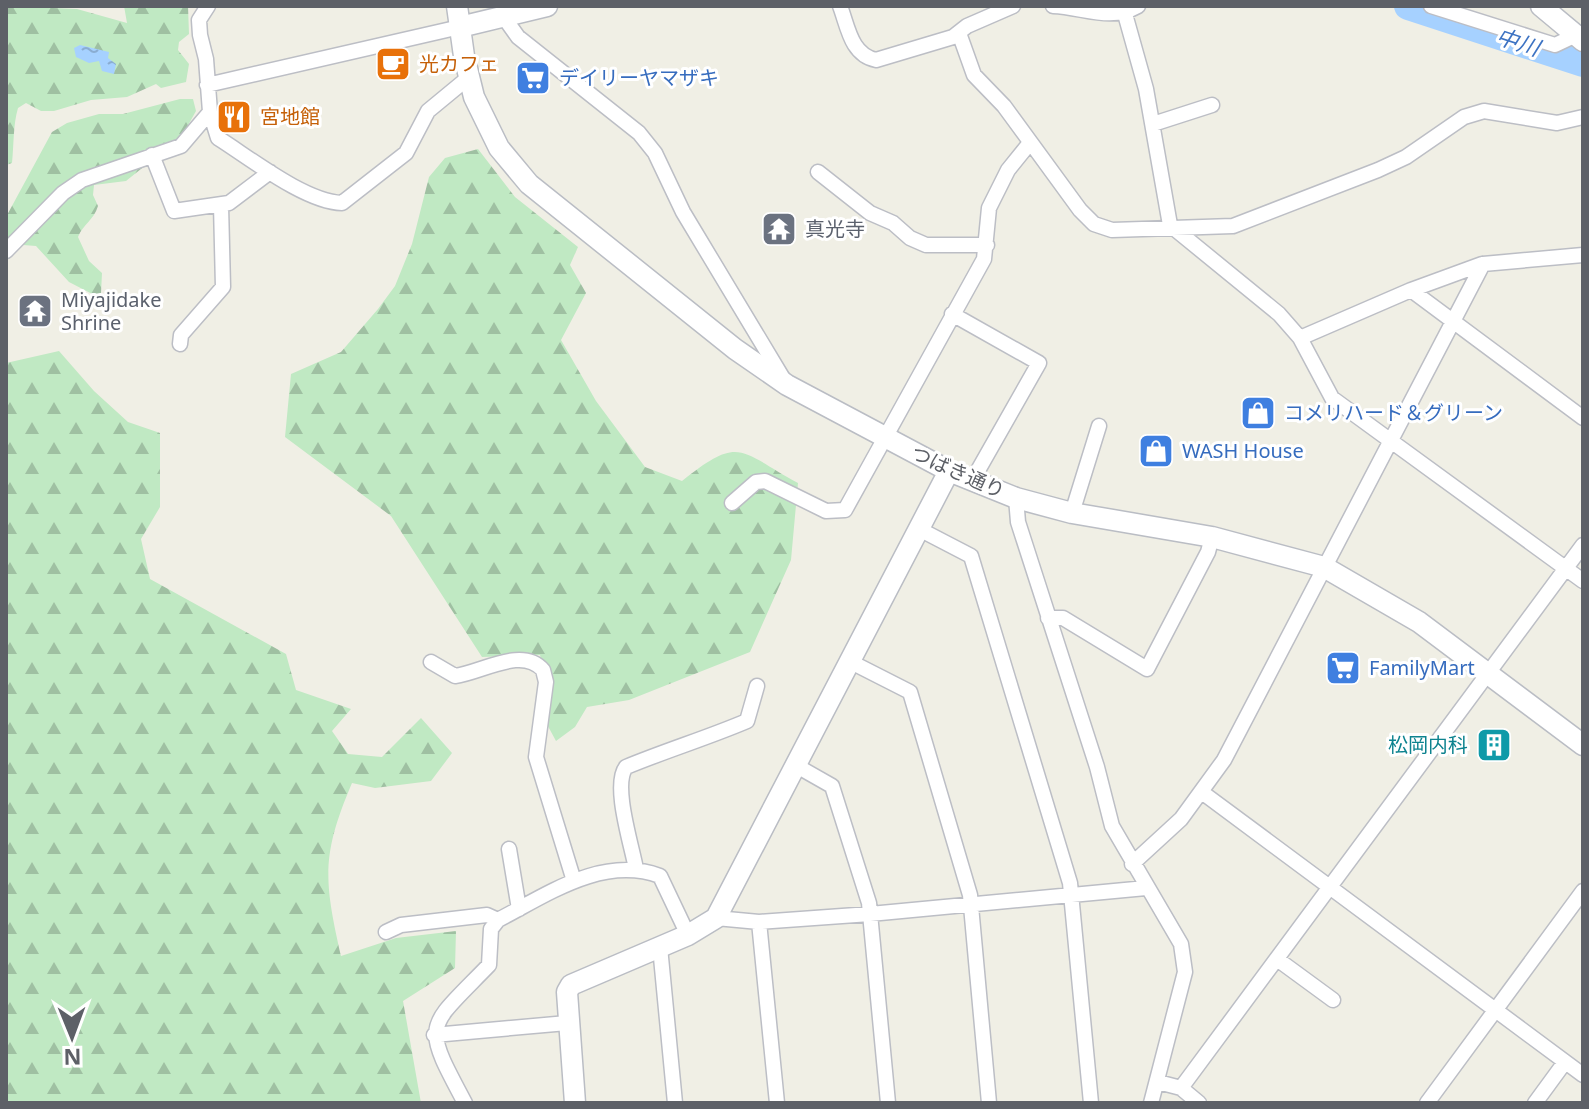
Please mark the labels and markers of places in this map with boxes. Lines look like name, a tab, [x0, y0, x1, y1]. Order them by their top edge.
cafe icon: 光カフェ	[374, 45, 412, 83]
place label: 光カフェ	[419, 50, 499, 77]
supermarket icon: デイリーヤマザキ	[514, 59, 552, 97]
place label: デイリーヤマザキ	[559, 64, 719, 91]
restaurant icon: 宮地館	[215, 98, 253, 136]
place label: 宮地館	[260, 103, 320, 130]
temple icon: 真光寺	[760, 210, 798, 248]
place label: 真光寺	[805, 215, 865, 242]
place label: Miyajidake Shrine	[61, 286, 162, 336]
temple icon: Miyajidake Shrine	[16, 292, 54, 330]
shop icon: コメリハード＆グリーン	[1239, 394, 1277, 432]
place label: コメリハード＆グリーン	[1284, 399, 1503, 426]
shop icon: WASH House	[1137, 432, 1175, 470]
place label: WASH House	[1182, 437, 1304, 464]
supermarket icon: FamilyMart	[1324, 649, 1362, 687]
place label: FamilyMart	[1369, 654, 1475, 681]
building icon: 松岡内科	[1475, 726, 1513, 764]
place label: 松岡内科	[1388, 731, 1468, 758]

